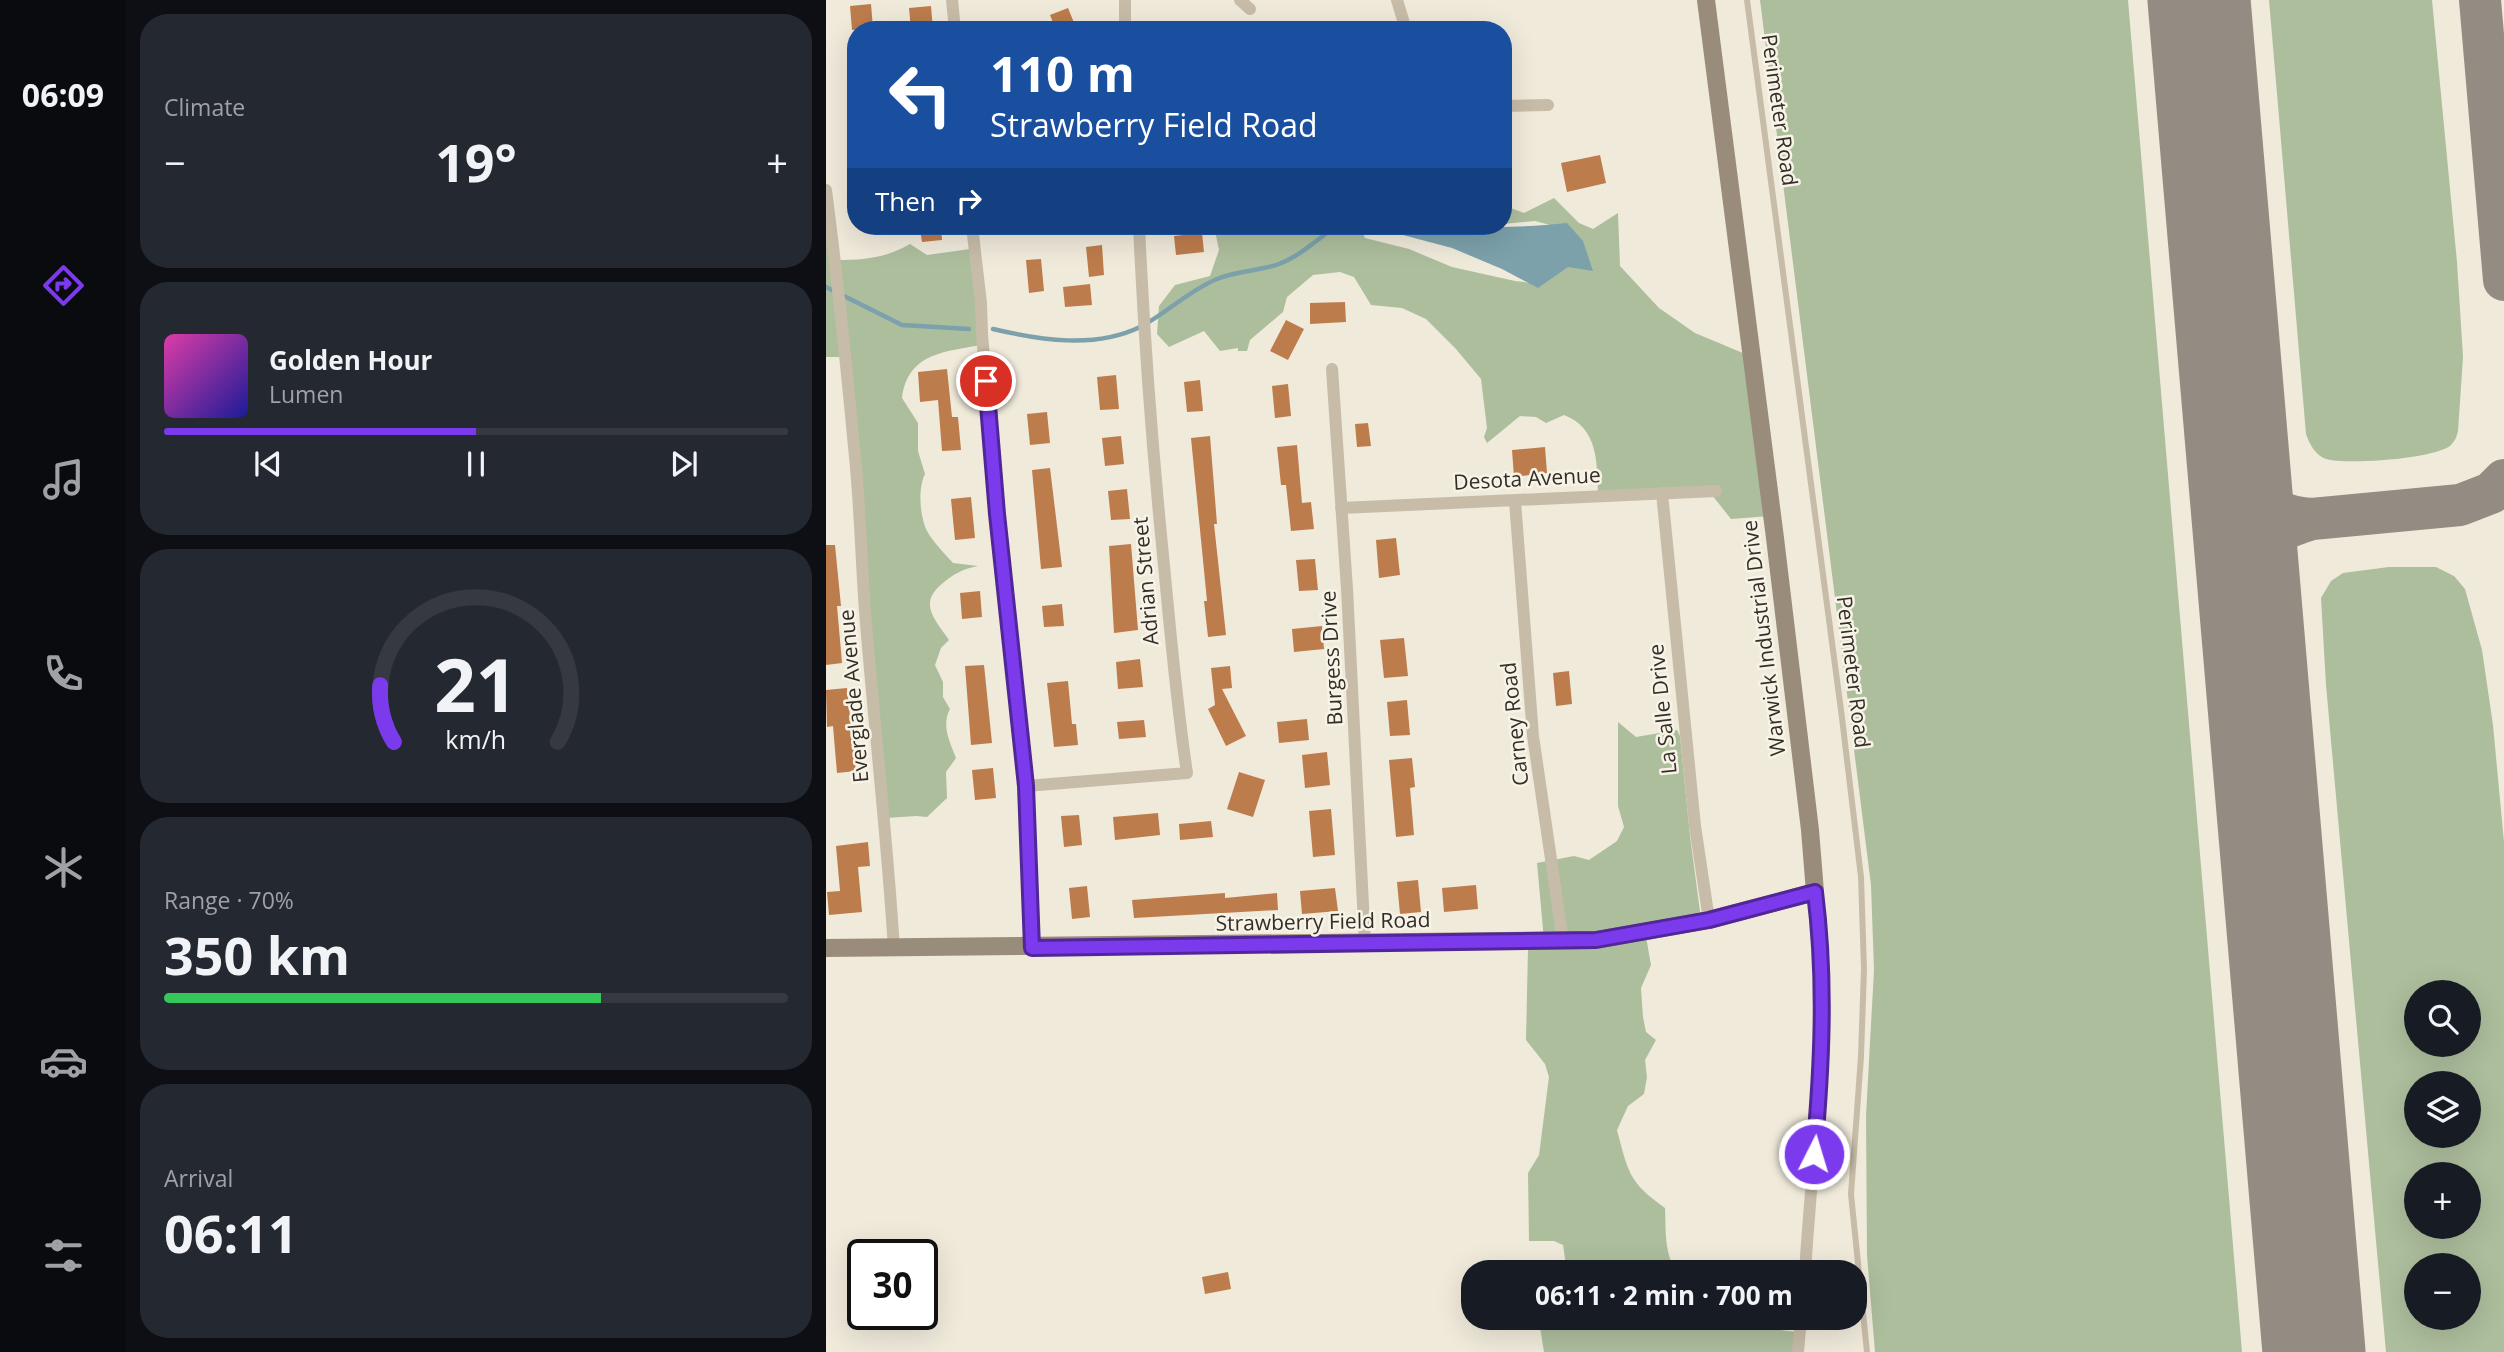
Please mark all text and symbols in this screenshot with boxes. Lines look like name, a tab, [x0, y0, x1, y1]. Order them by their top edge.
street label: Perimeter Road	[1755, 32, 1804, 188]
text: 110 m	[990, 40, 1135, 106]
icon: left	[875, 49, 966, 140]
text: 06:09	[22, 73, 104, 116]
text: Climate	[164, 91, 245, 123]
text: Strawberry Field Road	[990, 103, 1318, 146]
text: 19°	[435, 126, 517, 197]
text: −	[164, 136, 186, 188]
text: +	[766, 136, 788, 188]
icon: right	[950, 182, 988, 220]
text: Then	[875, 183, 936, 219]
icon: directions	[39, 261, 88, 310]
text: Golden Hour	[269, 342, 432, 378]
pin	[956, 351, 1016, 411]
icon: arrive	[967, 362, 1005, 400]
text: Lumen	[269, 378, 343, 410]
icon: previous	[249, 445, 287, 483]
icon: pause	[457, 445, 495, 483]
icon: next	[665, 445, 703, 483]
icon: music	[39, 455, 88, 504]
street label: Desota Avenue	[1453, 460, 1601, 496]
street label: Adrian Street	[1125, 516, 1165, 646]
street label: Warwick Industrial Drive	[1735, 519, 1791, 758]
street label: Burgess Drive	[1313, 590, 1349, 726]
street label: Perimeter Road	[1831, 594, 1877, 749]
street label: Everglade Avenue	[831, 608, 875, 784]
text: 21	[434, 634, 518, 733]
street label: La Salle Drive	[1641, 643, 1683, 775]
icon: phone	[39, 649, 88, 698]
street label: Carney Road	[1494, 661, 1534, 787]
text: km/h	[446, 722, 506, 756]
icon: climate	[39, 843, 88, 892]
text: Range · 70%	[164, 884, 294, 916]
street label: Strawberry Field Road	[1215, 905, 1431, 937]
text: 350 km	[164, 919, 350, 990]
map controls	[2404, 980, 2481, 1330]
button: search	[2404, 980, 2481, 1057]
icon: car	[39, 1037, 88, 1086]
button: layers	[2404, 1071, 2481, 1148]
position arrow	[1777, 1117, 1851, 1191]
text: Arrival	[164, 1162, 233, 1194]
button: +	[2404, 1162, 2481, 1239]
text: 06:11	[164, 1197, 298, 1268]
icon: filters	[39, 1231, 88, 1280]
speed limit sign: 30	[847, 1239, 938, 1330]
button: −	[2404, 1253, 2481, 1330]
text: 06:11 · 2 min · 700 m	[1535, 1277, 1793, 1313]

